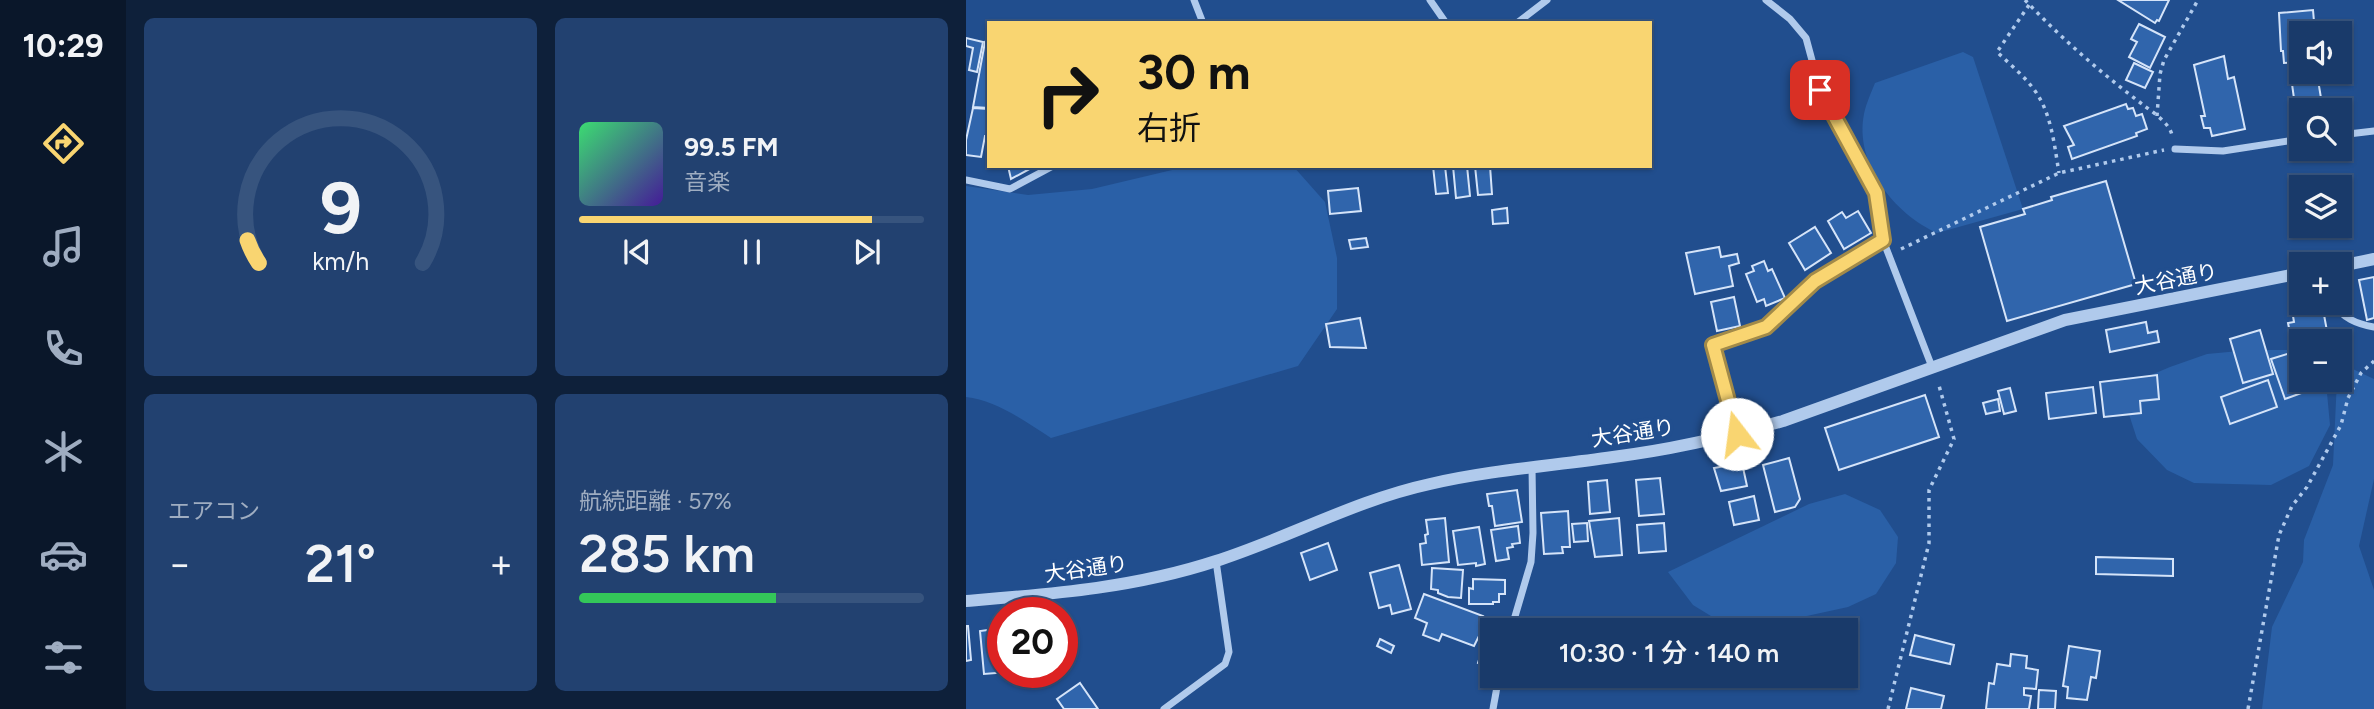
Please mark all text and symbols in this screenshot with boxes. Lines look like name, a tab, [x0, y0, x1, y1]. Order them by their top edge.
map controls	[2289, 21, 2352, 392]
button: sound	[2289, 21, 2352, 84]
text: 10:29	[23, 27, 103, 65]
text: 30 m	[1137, 42, 1250, 101]
icon: right	[1022, 49, 1113, 140]
pin	[1790, 60, 1850, 120]
icon: arrive	[1801, 71, 1839, 109]
button: search	[2289, 98, 2352, 161]
text: 右折	[1137, 109, 1201, 147]
icon: directions	[39, 119, 88, 168]
text: 99.5 FM	[684, 131, 779, 163]
text: 9	[319, 164, 362, 251]
text: 音楽	[684, 168, 730, 196]
button: layers	[2289, 175, 2352, 238]
icon: music	[39, 222, 88, 271]
icon: previous	[618, 233, 656, 271]
icon: pause	[733, 233, 771, 271]
icon: next	[848, 233, 886, 271]
text: km/h	[312, 246, 369, 276]
button: +	[2289, 252, 2352, 315]
street label: 大谷通り	[2132, 258, 2220, 299]
icon: phone	[39, 324, 88, 373]
button: −	[2289, 329, 2352, 392]
position arrow	[1700, 397, 1774, 471]
street label: 大谷通り	[1589, 414, 1676, 451]
icon: climate	[39, 427, 88, 476]
text: 航続距離 · 57%	[579, 487, 732, 515]
text: エアコン	[168, 497, 260, 525]
text: 285 km	[579, 523, 755, 585]
icon: car	[39, 530, 88, 579]
text: 21°	[305, 533, 376, 595]
text: −	[168, 541, 192, 587]
text: +	[489, 541, 513, 587]
street label: 大谷通り	[1043, 550, 1129, 587]
speed limit sign: 20	[987, 597, 1078, 688]
icon: filters	[39, 633, 88, 682]
text: 10:30 · 1 分 · 140 m	[1559, 637, 1779, 669]

